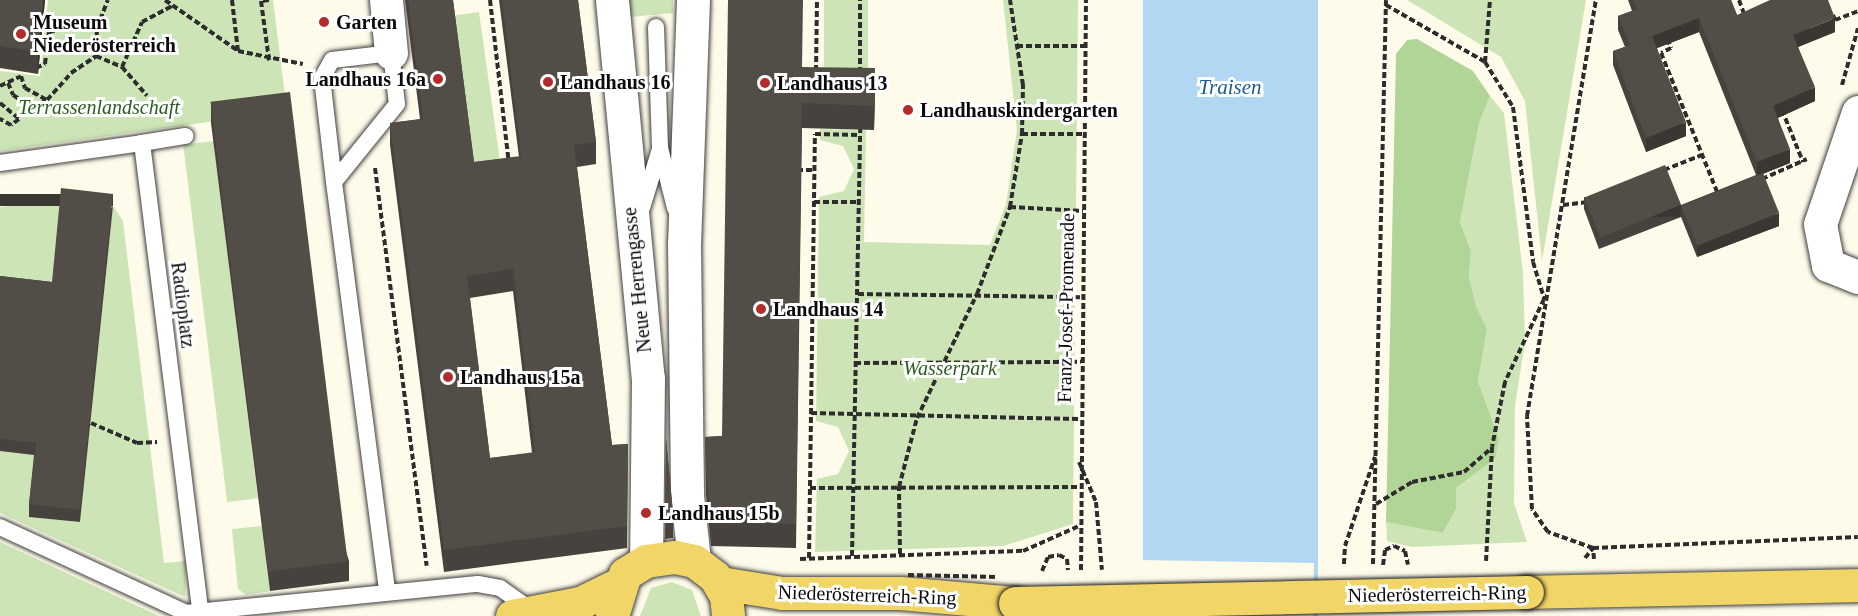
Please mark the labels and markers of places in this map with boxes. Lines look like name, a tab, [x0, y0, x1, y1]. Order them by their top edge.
place label: Garten	[336, 10, 397, 34]
place label: Museum Niederösterreich	[33, 11, 176, 58]
marker: Garten	[317, 15, 331, 29]
marker: Museum Niederösterreich	[14, 27, 28, 41]
place label: Landhaus 16a	[305, 67, 426, 91]
place label: Landhaus 16	[560, 70, 671, 94]
place label: Landhaus 13	[777, 71, 888, 95]
marker: Landhaus 16a	[431, 72, 445, 86]
marker: Landhaus 16	[541, 75, 555, 89]
marker: Landhaus 13	[758, 76, 772, 90]
place label: Landhauskindergarten	[920, 98, 1118, 122]
marker: Landhauskindergarten	[901, 103, 915, 117]
place label: Landhaus 14	[773, 297, 884, 321]
marker: Landhaus 14	[754, 302, 768, 316]
place label: Landhaus 15a	[460, 365, 581, 389]
marker: Landhaus 15a	[441, 370, 455, 384]
place label: Landhaus 15b	[658, 501, 780, 525]
marker: Landhaus 15b	[639, 506, 653, 520]

